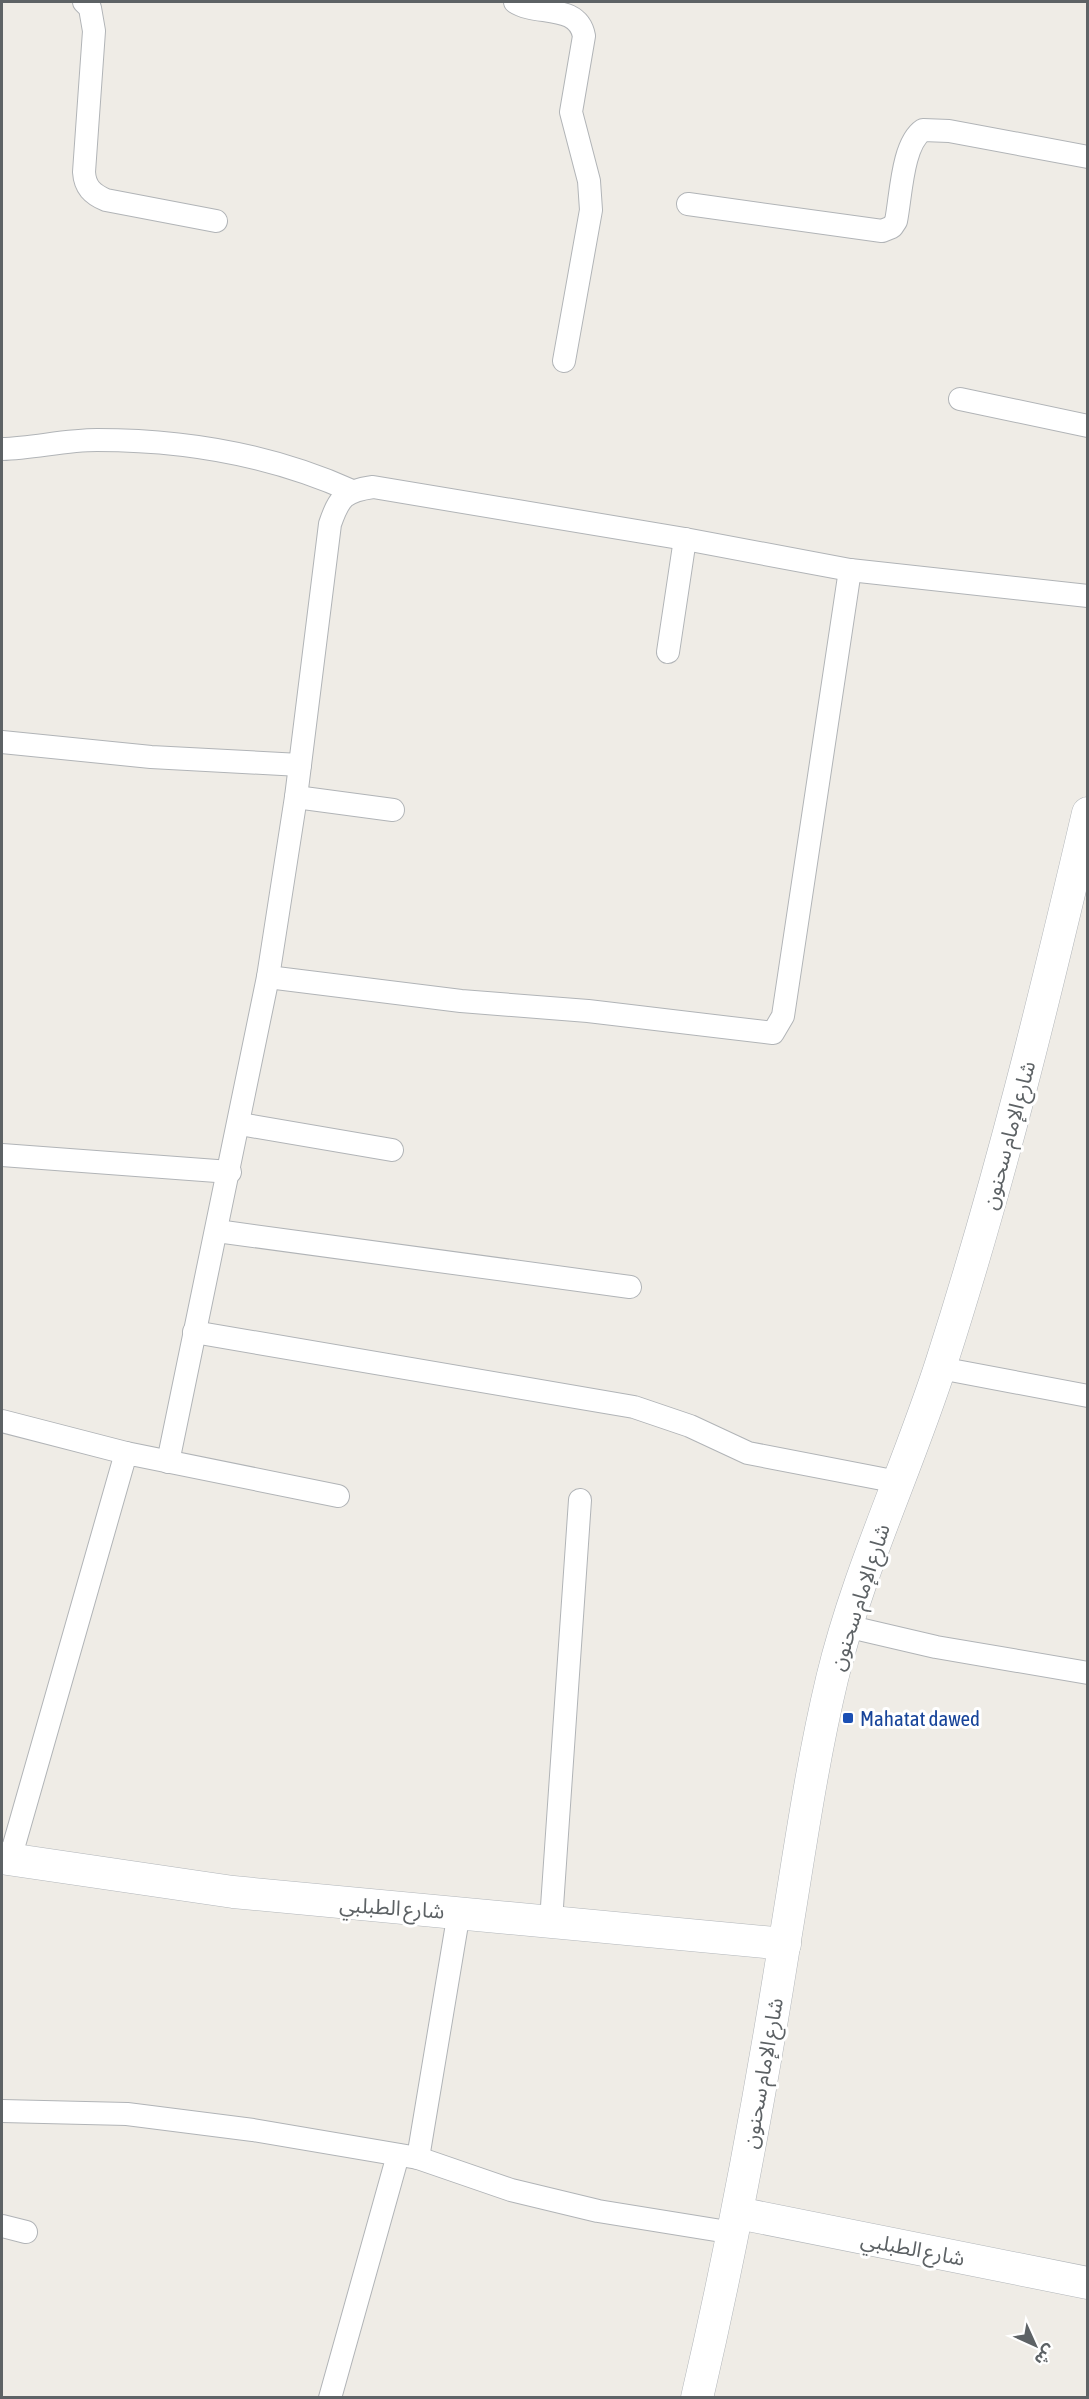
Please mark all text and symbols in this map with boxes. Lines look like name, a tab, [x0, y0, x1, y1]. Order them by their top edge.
street label: شارع الإمام سحنون	[977, 1058, 1044, 1213]
street label: شارع الإمام سحنون	[824, 1521, 899, 1675]
place label: Mahatat dawed	[860, 1706, 980, 1730]
marker: Mahatat dawed	[841, 1711, 855, 1725]
street label: شارع الطبلبي	[338, 1891, 445, 1928]
street label: شارع الإمام سحنون	[737, 1996, 792, 2151]
street label: شارع الطبلبي	[858, 2226, 967, 2275]
north arrow	[1005, 2315, 1065, 2375]
text: ش	[1031, 2341, 1060, 2370]

